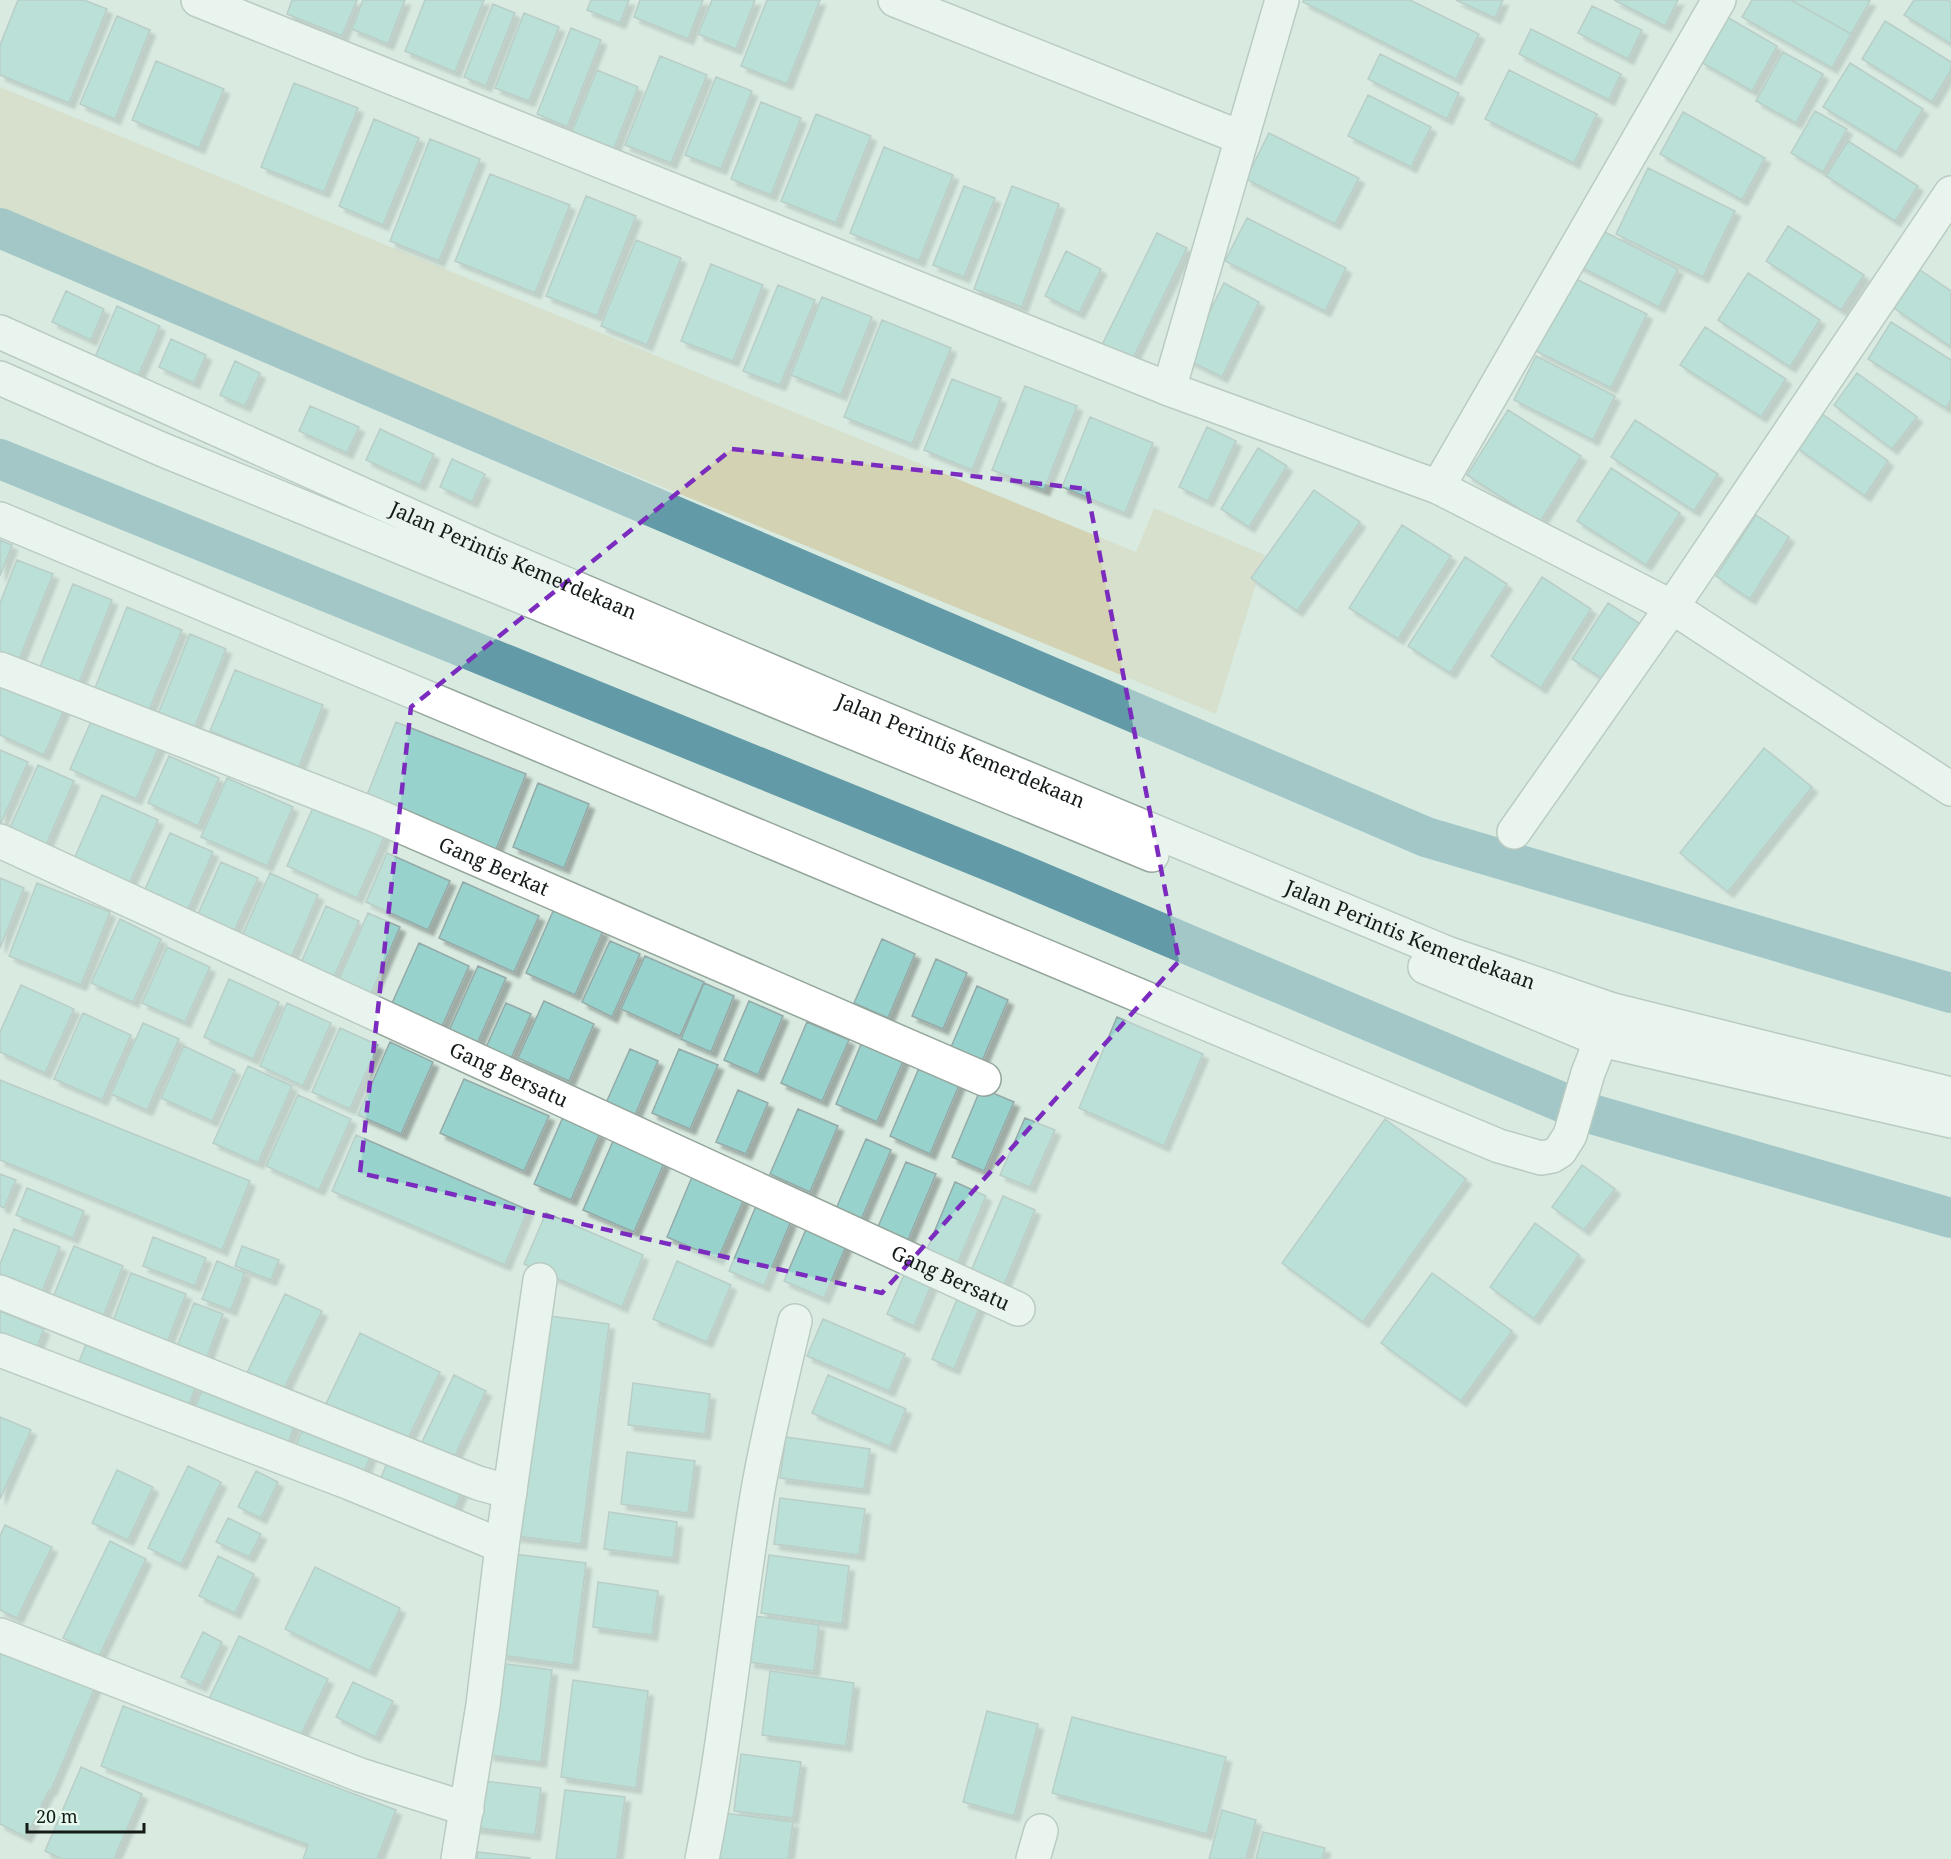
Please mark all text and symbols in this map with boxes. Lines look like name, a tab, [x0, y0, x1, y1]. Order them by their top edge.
street label: Jalan Perintis Kemerdekaan	[385, 494, 641, 626]
street label: Jalan Perintis Kemerdekaan	[832, 686, 1089, 814]
street label: Gang Berkat	[435, 830, 553, 902]
street label: Jalan Perintis Kemerdekaan	[1280, 873, 1539, 995]
street label: Gang Bersatu	[445, 1036, 573, 1114]
street label: Gang Bersatu	[887, 1239, 1015, 1317]
scale bar	[27, 1796, 144, 1834]
text: 20 m	[36, 1804, 78, 1828]

